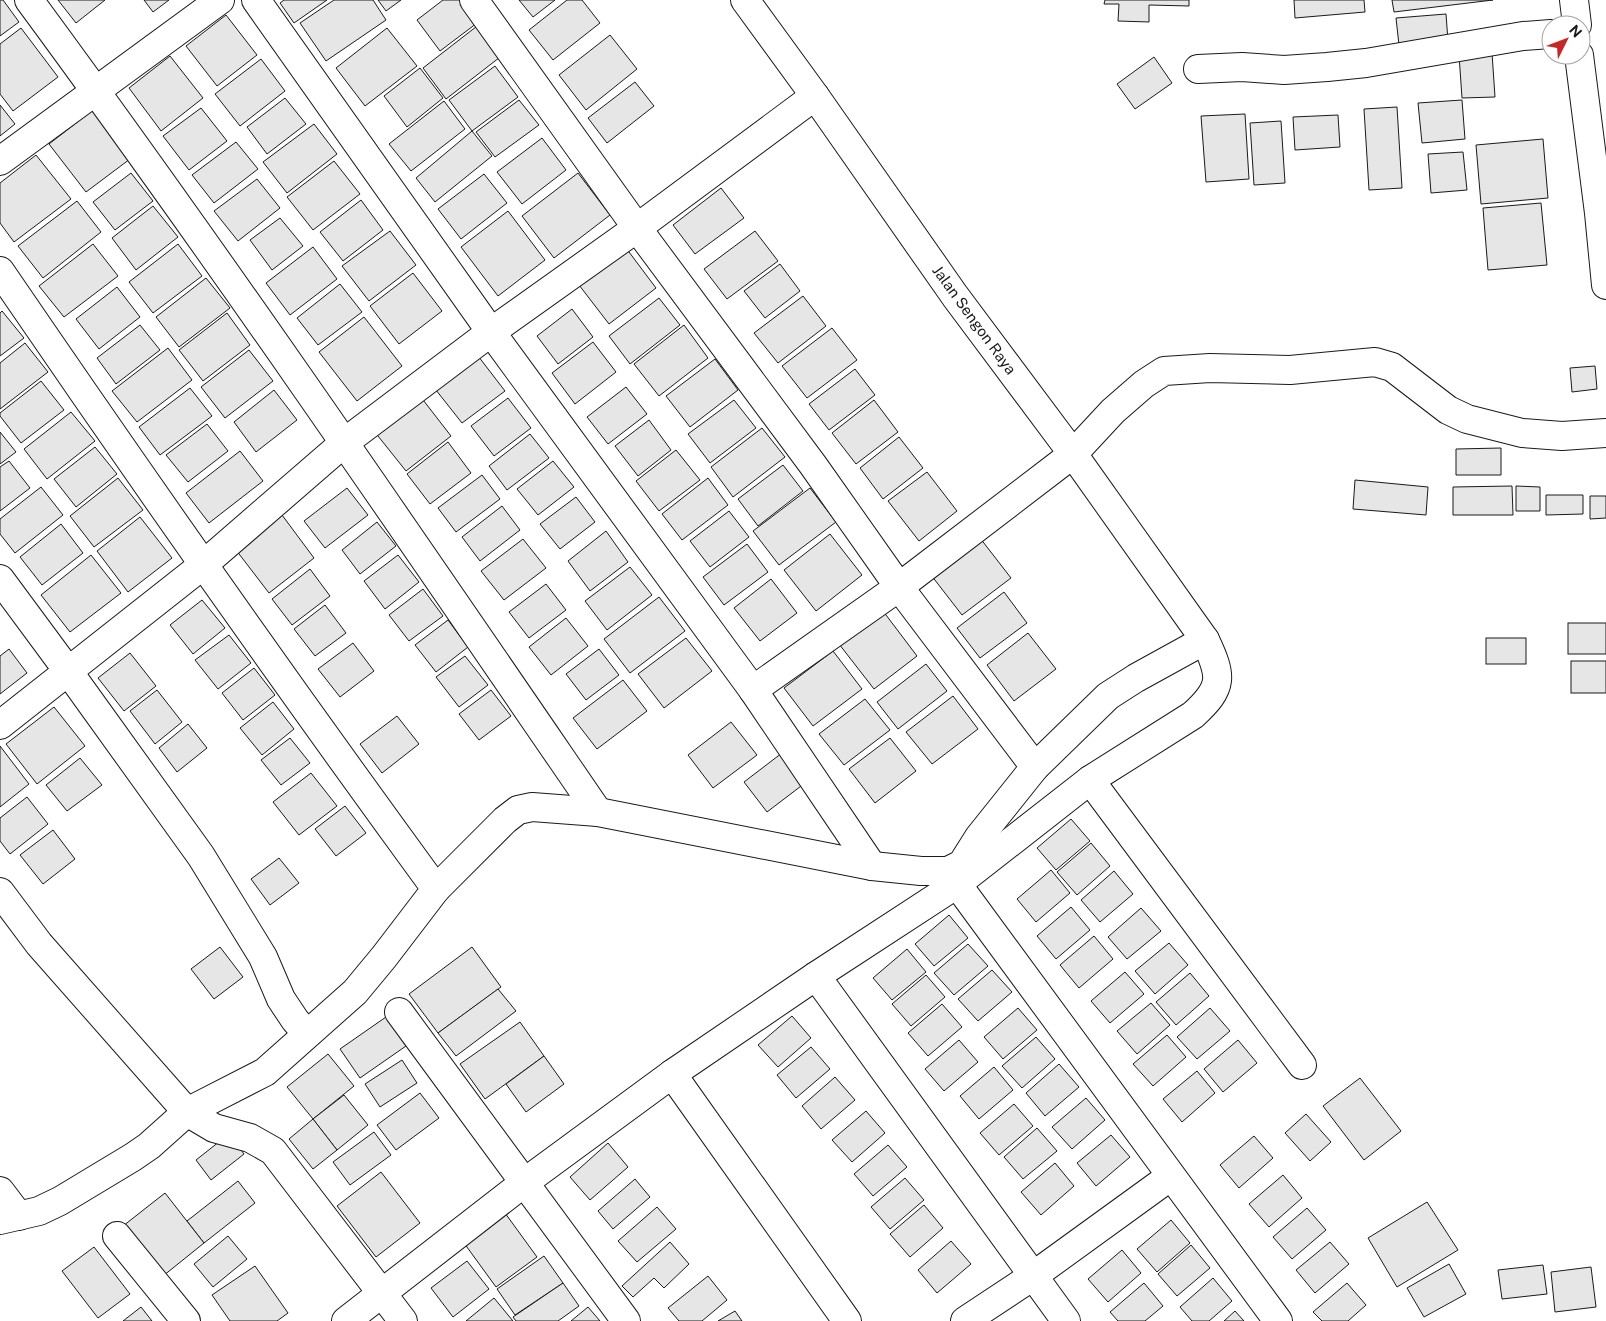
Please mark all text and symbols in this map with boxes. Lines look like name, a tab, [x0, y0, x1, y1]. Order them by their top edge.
north arrow	[1541, 15, 1591, 65]
text: N	[1566, 22, 1585, 41]
street label: Jalan Sengon Raya	[929, 262, 1020, 377]

